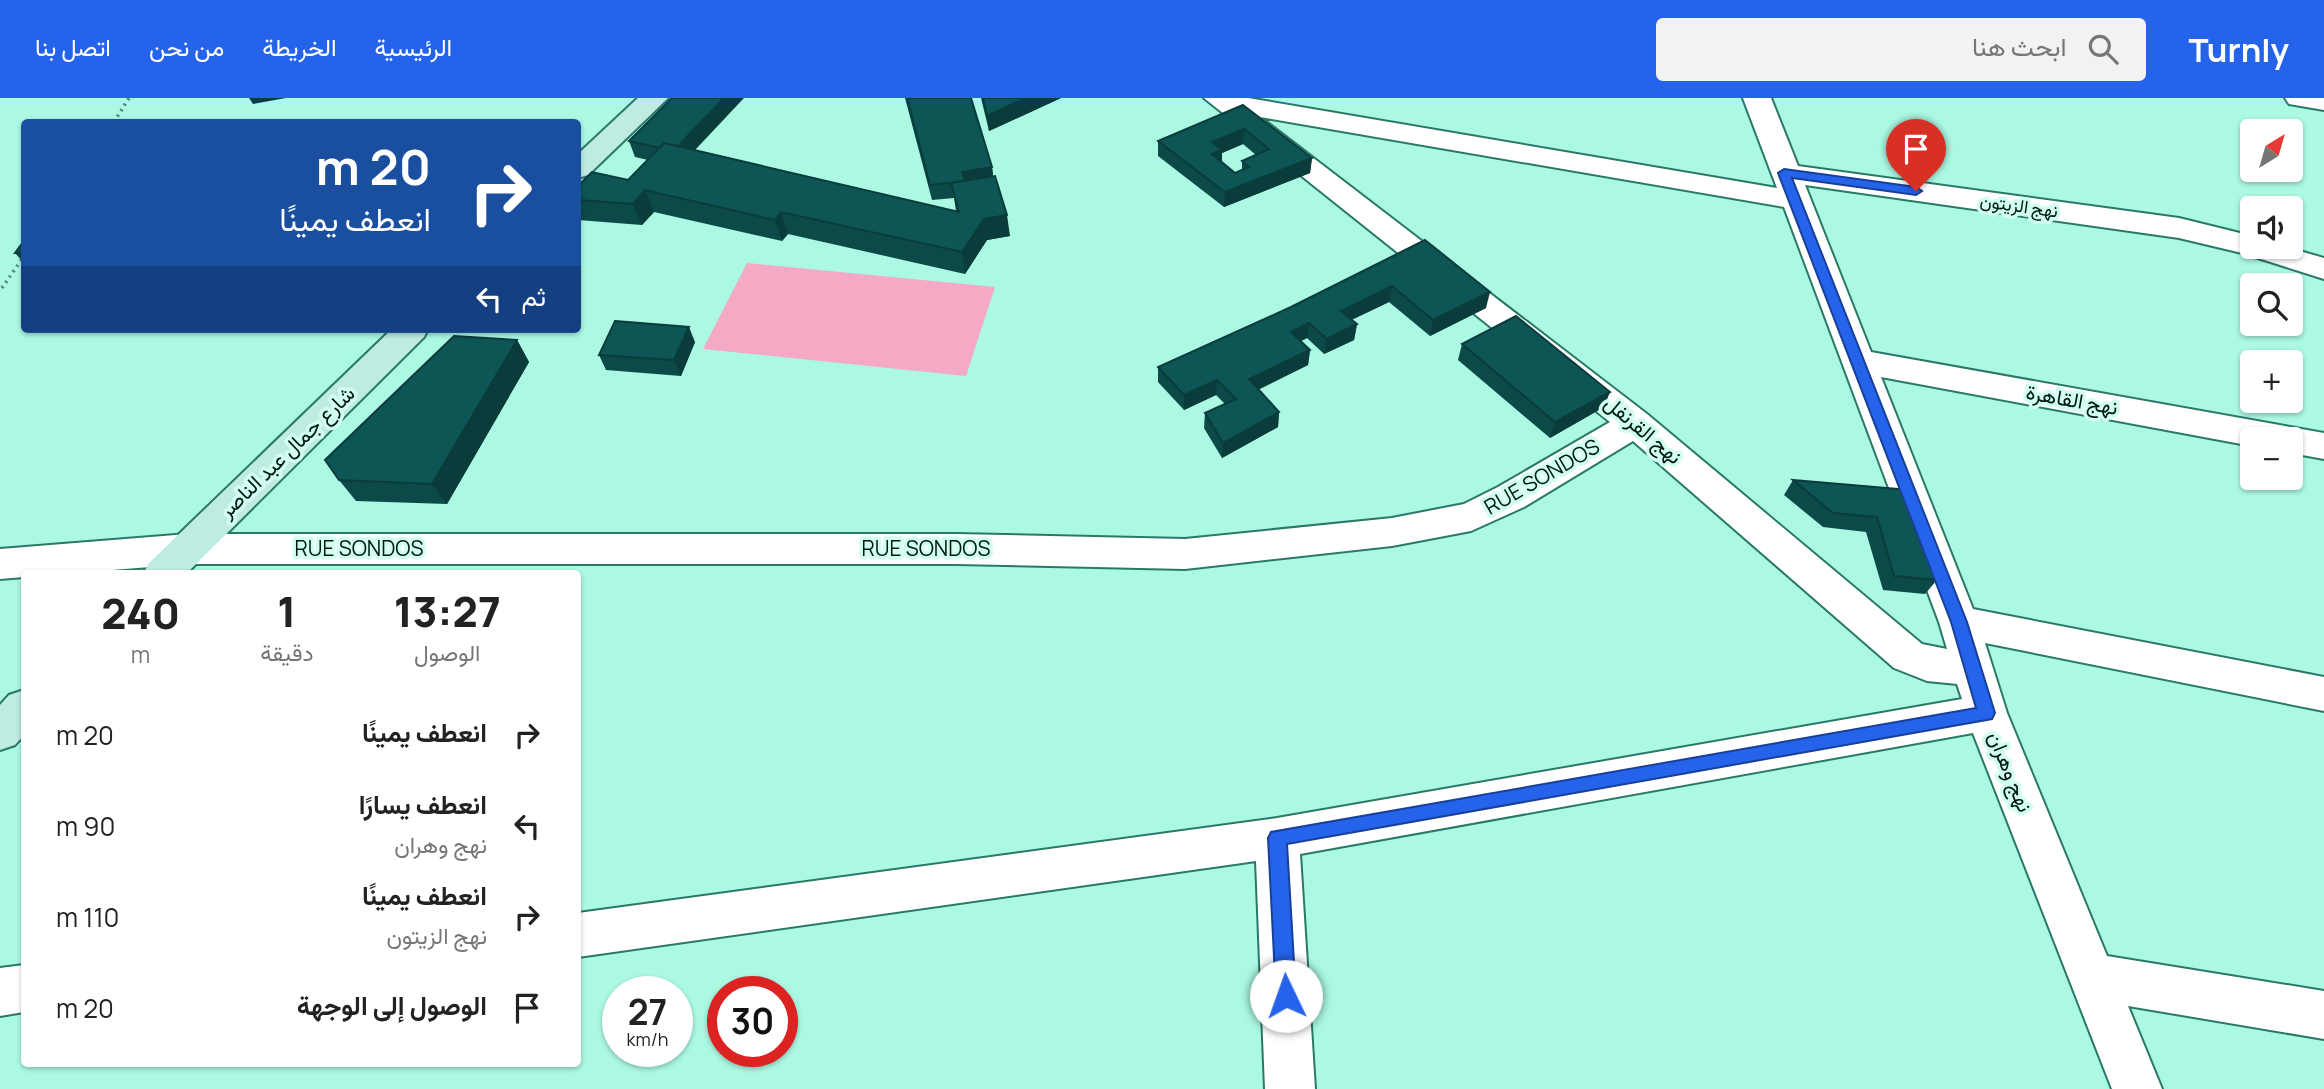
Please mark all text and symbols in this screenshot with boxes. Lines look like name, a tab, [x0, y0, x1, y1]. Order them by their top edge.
search box	[1656, 18, 2146, 81]
text: Turnly	[2188, 27, 2289, 72]
text: ابحث هنا	[1972, 28, 2066, 64]
text: اتصل بنا	[35, 30, 111, 63]
text: من نحن	[149, 30, 224, 63]
text: الخريطة	[262, 30, 337, 63]
text: الرئيسية	[375, 30, 452, 63]
icon: search	[2084, 30, 2122, 68]
pin	[1886, 119, 1946, 191]
north arrow	[2240, 119, 2303, 182]
map controls	[2240, 119, 2303, 490]
icon: arrive	[1897, 130, 1935, 168]
text: 20 m	[316, 133, 431, 200]
icon: right	[455, 147, 546, 238]
street label: نهج الزيتون	[1978, 188, 2060, 223]
button: sound	[2240, 196, 2303, 259]
text: انعطف يمينًا	[279, 197, 431, 241]
button: search	[2240, 273, 2303, 336]
text: ثم	[522, 278, 546, 314]
icon: left	[470, 280, 508, 318]
button: +	[2240, 350, 2303, 413]
street label: نهج القاهرة	[2024, 377, 2120, 422]
street label: شارع جمال عبد الناصر	[212, 379, 361, 525]
street label: نهج القرنفل	[1598, 388, 1689, 471]
button: −	[2240, 427, 2303, 490]
street label: RUE SONDOS	[1479, 432, 1604, 520]
street label: RUE SONDOS	[295, 534, 424, 562]
street label: RUE SONDOS	[862, 534, 991, 562]
text: 1	[277, 582, 296, 640]
text: 13:27	[394, 582, 501, 640]
text: 240	[101, 584, 180, 642]
text: دقيقة	[260, 636, 313, 668]
text: الوصول	[414, 636, 480, 668]
text: m	[131, 638, 150, 670]
text: انعطف يمينًا	[362, 714, 487, 750]
icon: right	[508, 716, 546, 754]
text: 20 m	[56, 717, 114, 753]
street label: نهج وهران	[1981, 727, 2040, 817]
text: انعطف يسارًا	[359, 786, 487, 822]
icon: left	[508, 807, 546, 845]
text: 90 m	[56, 808, 115, 844]
text: نهج وهران	[394, 828, 487, 860]
text: انعطف يمينًا	[362, 877, 487, 913]
icon: right	[508, 898, 546, 936]
text: 110 m	[56, 899, 119, 935]
text: نهج الزيتون	[387, 919, 487, 951]
position arrow	[1249, 959, 1323, 1033]
speed limit sign: 30	[707, 976, 798, 1067]
text: الوصول إلى الوجهة	[297, 987, 487, 1023]
text: 27	[628, 988, 667, 1036]
icon: arrive	[508, 989, 546, 1027]
text: 20 m	[56, 990, 114, 1026]
text: km/h	[627, 1027, 668, 1051]

